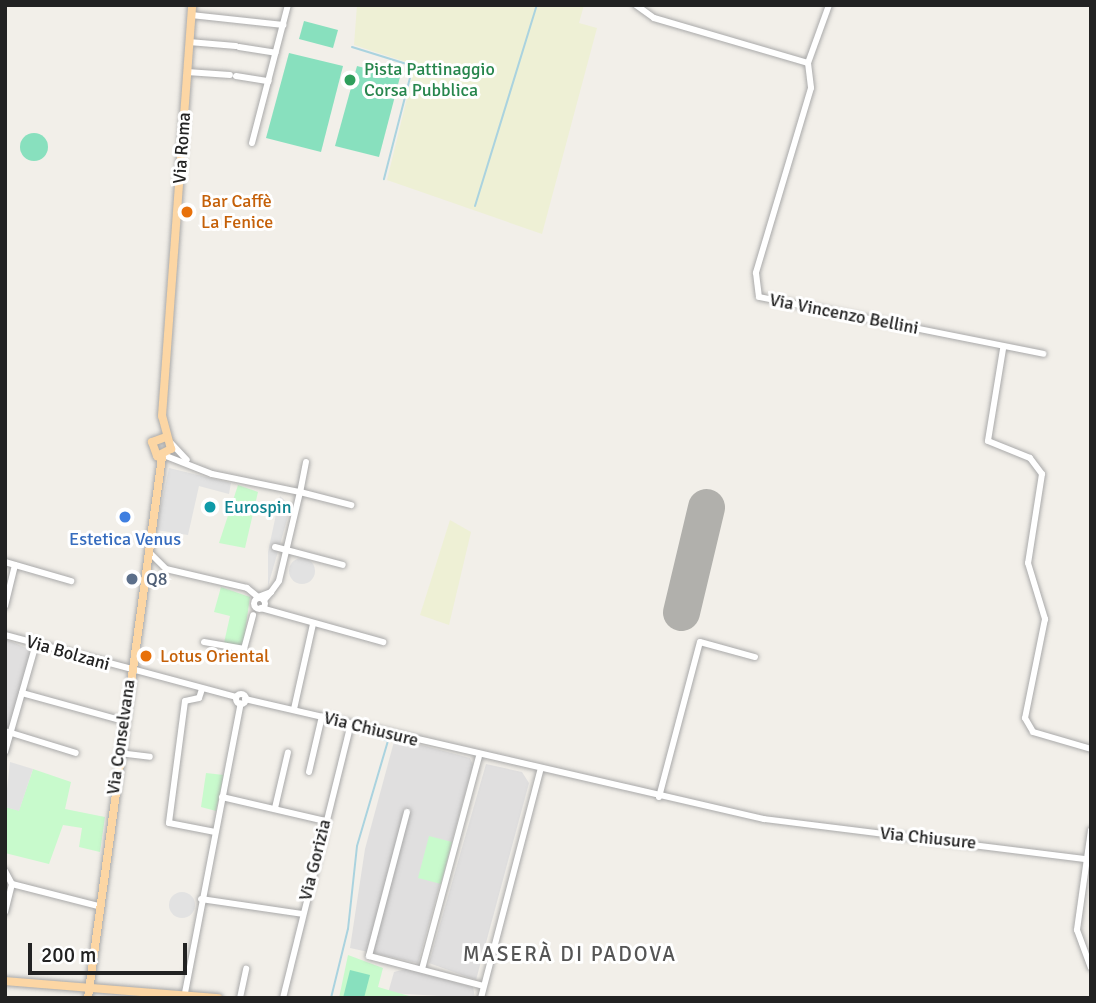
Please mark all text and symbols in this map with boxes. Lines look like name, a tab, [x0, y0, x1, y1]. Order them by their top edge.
place label: Pista Pattinaggio Corsa Pubblica	[364, 59, 495, 102]
marker: Pista Pattinaggio Corsa Pubblica	[342, 72, 358, 88]
street label: Via Roma	[169, 111, 195, 185]
place label: Bar Caffè La Fenice	[201, 191, 273, 234]
marker: Bar Caffè La Fenice	[179, 204, 195, 220]
street label: Via Vincenzo Bellini	[768, 289, 920, 339]
place label: Eurospin	[224, 496, 292, 518]
marker: Eurospin	[202, 499, 218, 515]
marker: Estetica Venus	[117, 509, 133, 525]
place label: Estetica Venus	[69, 528, 181, 550]
place label: Q8	[146, 568, 167, 590]
marker: Q8	[124, 571, 140, 587]
street label: Via Bolzani	[24, 631, 112, 675]
place label: Lotus Oriental	[160, 645, 269, 667]
marker: Lotus Oriental	[138, 648, 154, 664]
street label: Via Conselvana	[102, 678, 140, 796]
street label: Via Chiusure	[321, 707, 421, 751]
street label: Via Gorizia	[294, 817, 336, 903]
street label: Via Chiusure	[879, 822, 977, 854]
scale bar	[32, 930, 191, 974]
district label: MASERÀ DI PADOVA	[465, 941, 675, 967]
text: 200 m	[41, 942, 96, 968]

